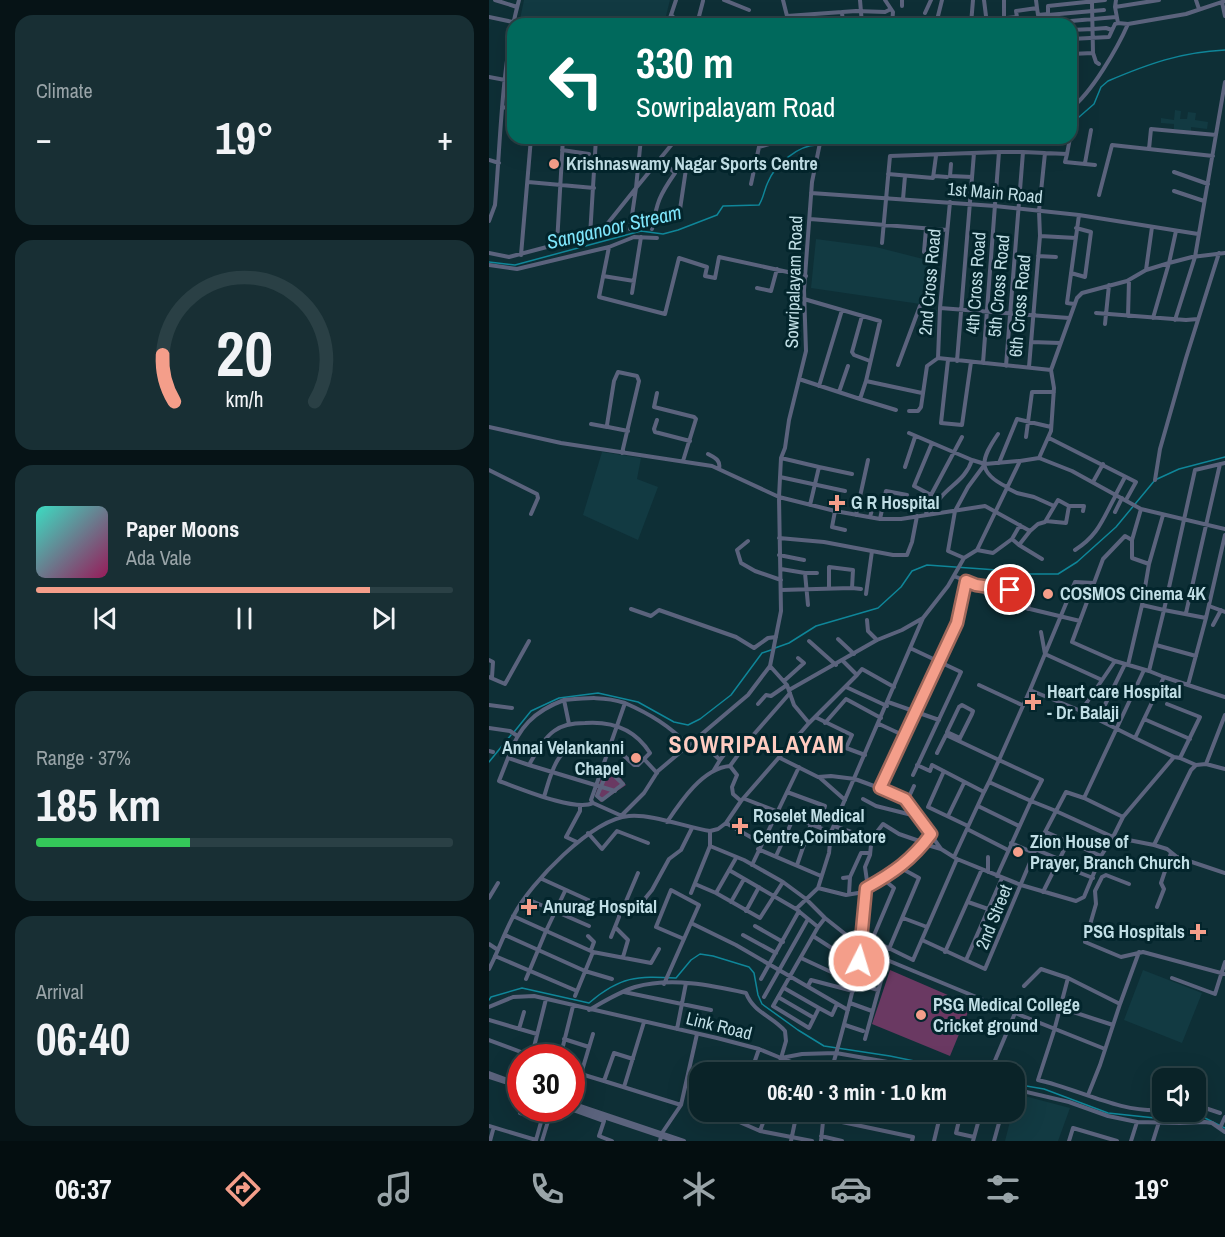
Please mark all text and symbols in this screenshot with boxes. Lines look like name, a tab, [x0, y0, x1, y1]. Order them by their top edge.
text: 330 m	[636, 35, 734, 91]
icon: left	[537, 42, 615, 120]
text: Climate	[36, 77, 93, 104]
text: Sowripalayam Road	[636, 89, 835, 125]
text: 19°	[215, 107, 274, 168]
text: −	[36, 116, 52, 160]
text: +	[437, 116, 453, 160]
place label: Krishnaswamy Nagar Sports Centre	[566, 151, 818, 176]
marker: Krishnaswamy Nagar Sports Centre	[547, 157, 561, 171]
street label: 1st Main Road	[946, 176, 1044, 209]
water label: Sanganoor Stream	[544, 198, 684, 255]
street label: Sowripalayam Road	[779, 215, 808, 349]
street label: 2nd Cross Road	[912, 228, 947, 336]
street label: 4th Cross Road	[959, 231, 992, 335]
street label: 5th Cross Road	[982, 234, 1015, 338]
street label: 6th Cross Road	[1003, 254, 1036, 358]
text: 20	[216, 311, 273, 395]
text: km/h	[225, 386, 264, 415]
place label: G R Hospital	[851, 490, 940, 515]
marker: G R Hospital	[828, 494, 846, 512]
text: Paper Moons	[126, 514, 239, 544]
text: Ada Vale	[126, 544, 191, 571]
pin	[984, 564, 1035, 615]
icon: arrive	[993, 573, 1026, 606]
place label: COSMOS Cinema 4K	[1060, 581, 1206, 606]
marker: COSMOS Cinema 4K	[1041, 587, 1055, 601]
icon: previous	[89, 602, 122, 635]
icon: pause	[228, 602, 261, 635]
icon: next	[367, 602, 400, 635]
place label: Heart care Hospital - Dr. Balaji	[1047, 679, 1182, 725]
marker: Heart care Hospital - Dr. Balaji	[1024, 693, 1042, 711]
district label: SOWRIPALAYAM	[669, 728, 845, 760]
place label: Annai Velankanni Chapel	[502, 735, 624, 781]
text: Range · 37%	[36, 744, 131, 771]
marker: Annai Velankanni Chapel	[629, 751, 643, 765]
text: 185 km	[36, 774, 161, 835]
place label: Roselet Medical Centre,Coimbatore	[753, 803, 886, 849]
marker: Roselet Medical Centre,Coimbatore	[731, 817, 749, 835]
place label: Zion House of Prayer, Branch Church	[1030, 829, 1190, 875]
marker: Zion House of Prayer, Branch Church	[1011, 845, 1025, 859]
street label: 2nd Street	[969, 881, 1018, 953]
place label: Anurag Hospital	[543, 894, 657, 919]
marker: Anurag Hospital	[520, 898, 538, 916]
place label: PSG Hospitals	[1083, 919, 1185, 944]
marker: PSG Hospitals	[1189, 923, 1207, 941]
position arrow	[827, 929, 891, 993]
text: Arrival	[36, 978, 83, 1005]
place label: PSG Medical College Cricket ground	[933, 992, 1080, 1038]
street label: Link Road	[683, 1005, 755, 1046]
text: 06:40	[36, 1008, 130, 1069]
marker: PSG Medical College Cricket ground	[914, 1008, 928, 1022]
speed limit sign: 30	[507, 1044, 585, 1122]
map controls	[1152, 1068, 1206, 1122]
button: sound	[1152, 1068, 1206, 1122]
text: 06:40 · 3 min · 1.0 km	[767, 1077, 947, 1107]
icon: directions	[222, 1168, 264, 1210]
icon: music	[374, 1168, 416, 1210]
icon: phone	[526, 1168, 568, 1210]
icon: climate	[678, 1168, 720, 1210]
icon: car	[830, 1168, 872, 1210]
icon: filters	[982, 1168, 1024, 1210]
text: 06:37	[55, 1171, 112, 1207]
text: 19°	[1134, 1171, 1170, 1207]

